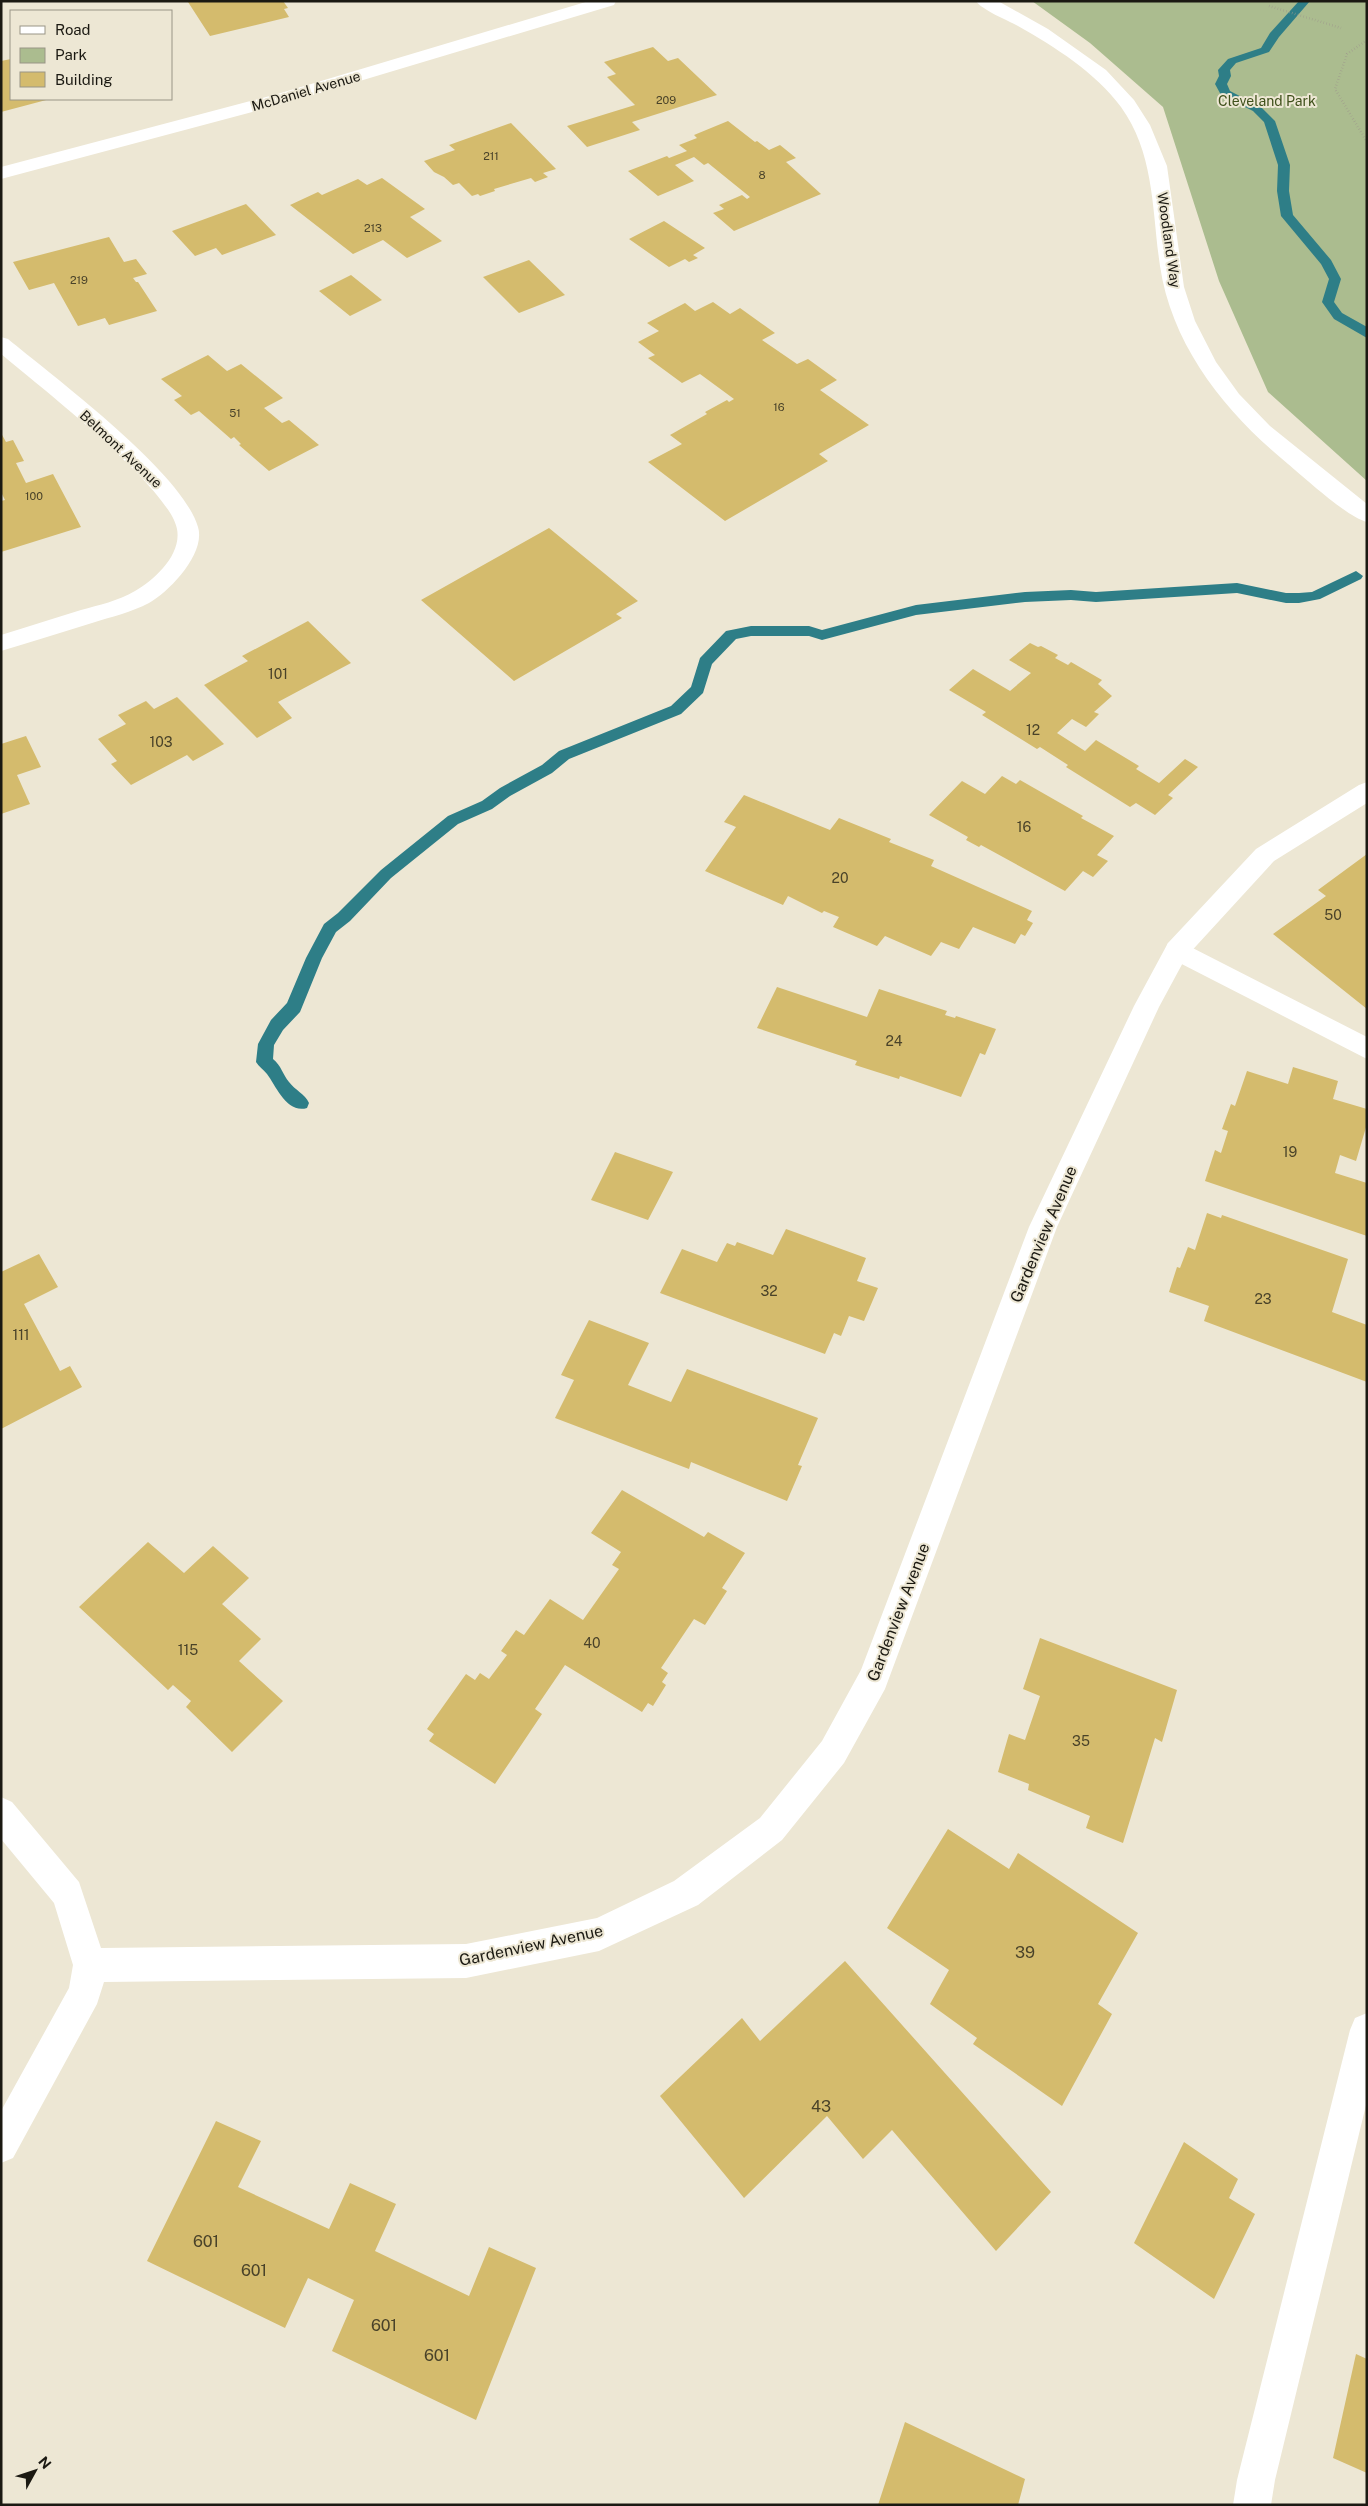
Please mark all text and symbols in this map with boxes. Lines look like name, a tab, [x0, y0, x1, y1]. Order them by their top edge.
legend	[10, 10, 172, 100]
text: Road	[55, 21, 91, 38]
text: Park	[55, 46, 87, 63]
street label: McDaniel Avenue	[250, 68, 362, 114]
text: Building	[55, 71, 113, 88]
park label: Cleveland Park	[1218, 93, 1316, 109]
house number: 209	[656, 94, 676, 106]
house number: 211	[483, 150, 499, 162]
house number: 8	[758, 169, 766, 181]
street label: Woodland Way	[1154, 191, 1184, 289]
house number: 213	[364, 222, 382, 234]
house number: 219	[70, 274, 88, 286]
house number: 16	[773, 401, 785, 413]
street label: Belmont Avenue	[77, 407, 165, 491]
house number: 51	[229, 407, 241, 419]
house number: 100	[25, 490, 43, 502]
house number: 101	[268, 666, 288, 682]
house number: 12	[1026, 722, 1040, 738]
house number: 103	[150, 734, 173, 750]
house number: 16	[1017, 819, 1031, 835]
house number: 20	[832, 870, 848, 886]
house number: 50	[1324, 907, 1342, 923]
house number: 24	[885, 1033, 903, 1049]
house number: 19	[1283, 1144, 1297, 1160]
street label: Gardenview Avenue	[1006, 1163, 1081, 1305]
house number: 32	[760, 1283, 778, 1299]
house number: 23	[1254, 1291, 1272, 1307]
house number: 111	[12, 1327, 30, 1343]
street label: Gardenview Avenue	[863, 1540, 934, 1684]
house number: 40	[583, 1635, 601, 1651]
house number: 115	[178, 1642, 198, 1658]
house number: 35	[1072, 1733, 1090, 1749]
street label: Gardenview Avenue	[457, 1921, 605, 1970]
house number: 39	[1015, 1943, 1035, 1962]
house number: 43	[811, 2097, 831, 2116]
house number: 601	[193, 2232, 219, 2251]
house number: 601	[241, 2261, 267, 2280]
house number: 601	[371, 2316, 397, 2335]
house number: 601	[424, 2346, 450, 2365]
north arrow	[10, 2446, 60, 2496]
text: N	[35, 2453, 55, 2472]

